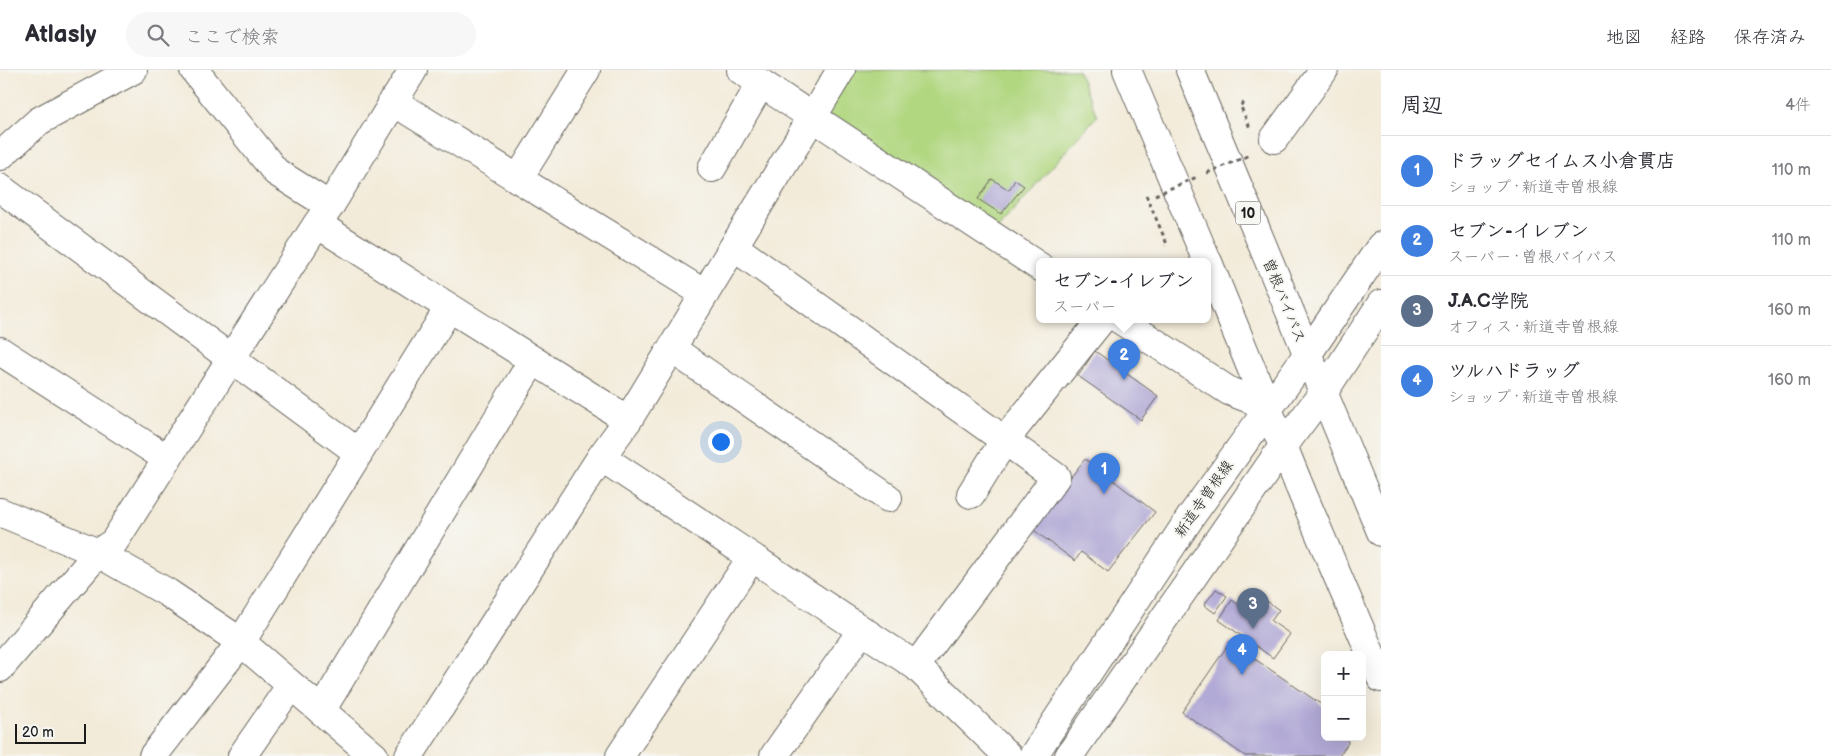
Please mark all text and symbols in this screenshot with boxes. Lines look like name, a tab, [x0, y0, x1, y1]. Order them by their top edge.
search box	[126, 12, 476, 57]
text: Atlasly	[25, 20, 96, 49]
icon: search	[144, 21, 172, 49]
text: ここで検索	[184, 26, 280, 49]
text: 地図	[1606, 27, 1642, 48]
text: 経路	[1670, 27, 1706, 48]
text: 保存済み	[1734, 27, 1806, 48]
text: 周辺	[1401, 93, 1443, 118]
text: 4件	[1785, 96, 1811, 115]
text: ドラッグセイムス小倉貫店	[1448, 150, 1675, 173]
text: 1	[1414, 161, 1420, 180]
text: 110 m	[1772, 161, 1811, 180]
text: ショップ · 新道寺曽根線	[1448, 178, 1618, 197]
road number: 10	[1236, 202, 1260, 224]
text: セブン-イレブン	[1448, 220, 1589, 243]
text: 2	[1412, 231, 1422, 250]
text: 110 m	[1772, 231, 1811, 250]
text: スーパー · 曽根バイパス	[1448, 248, 1617, 267]
street label: 曽根バイパス	[1258, 256, 1310, 346]
popup	[1036, 258, 1211, 323]
text: セブン-イレブン	[1053, 270, 1194, 293]
text: J.A.C学院	[1448, 290, 1529, 313]
text: スーパー	[1053, 298, 1116, 317]
text: 3	[1412, 301, 1422, 320]
text: 160 m	[1768, 301, 1811, 320]
text: オフィス · 新道寺曽根線	[1448, 318, 1618, 337]
pin: 2	[1108, 339, 1140, 380]
text: ツルハドラッグ	[1448, 360, 1580, 383]
text: 4	[1412, 371, 1422, 390]
text: 160 m	[1768, 371, 1811, 390]
text: ショップ · 新道寺曽根線	[1448, 388, 1618, 407]
your location	[708, 429, 734, 455]
pin: 1	[1088, 453, 1120, 494]
street label: 新道寺曽根線	[1170, 457, 1238, 541]
pin: 3	[1237, 588, 1269, 629]
pin: 4	[1226, 634, 1258, 675]
map controls	[1321, 651, 1366, 741]
button: +	[1321, 651, 1366, 696]
button: −	[1321, 696, 1366, 741]
scale bar	[15, 721, 86, 744]
text: 20 m	[22, 724, 54, 741]

